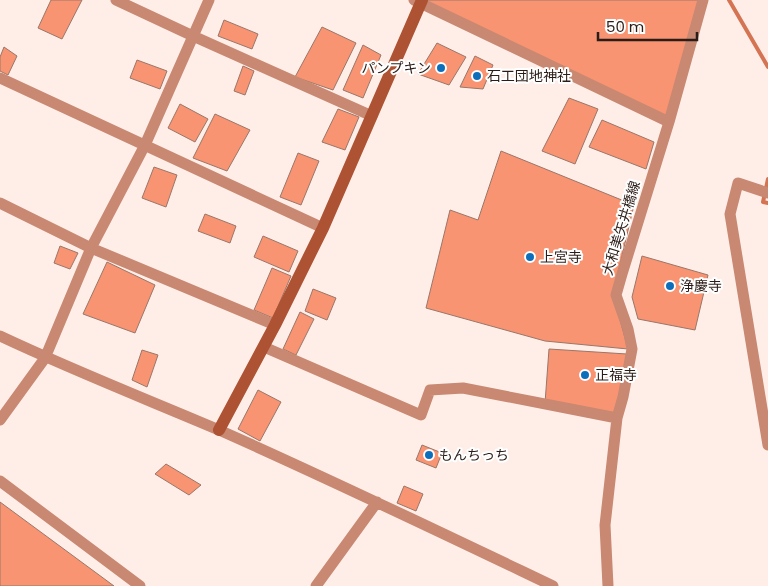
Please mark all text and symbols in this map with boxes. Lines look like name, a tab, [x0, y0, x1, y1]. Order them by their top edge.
scale bar	[598, 10, 697, 42]
text: 50 m	[606, 16, 644, 37]
place label: パンプキン	[361, 58, 431, 78]
marker: パンプキン	[435, 62, 447, 74]
place label: 石工団地神社	[487, 66, 571, 86]
marker: 石工団地神社	[471, 70, 483, 82]
street label: 大和美矢井橋線	[597, 178, 645, 278]
place label: 上宮寺	[540, 247, 582, 267]
marker: 上宮寺	[524, 251, 536, 263]
place label: 浄慶寺	[680, 276, 722, 296]
marker: 浄慶寺	[664, 280, 676, 292]
place label: 正福寺	[595, 365, 637, 385]
marker: 正福寺	[579, 369, 591, 381]
place label: もんちっち	[439, 445, 509, 465]
marker: もんちっち	[423, 449, 435, 461]

